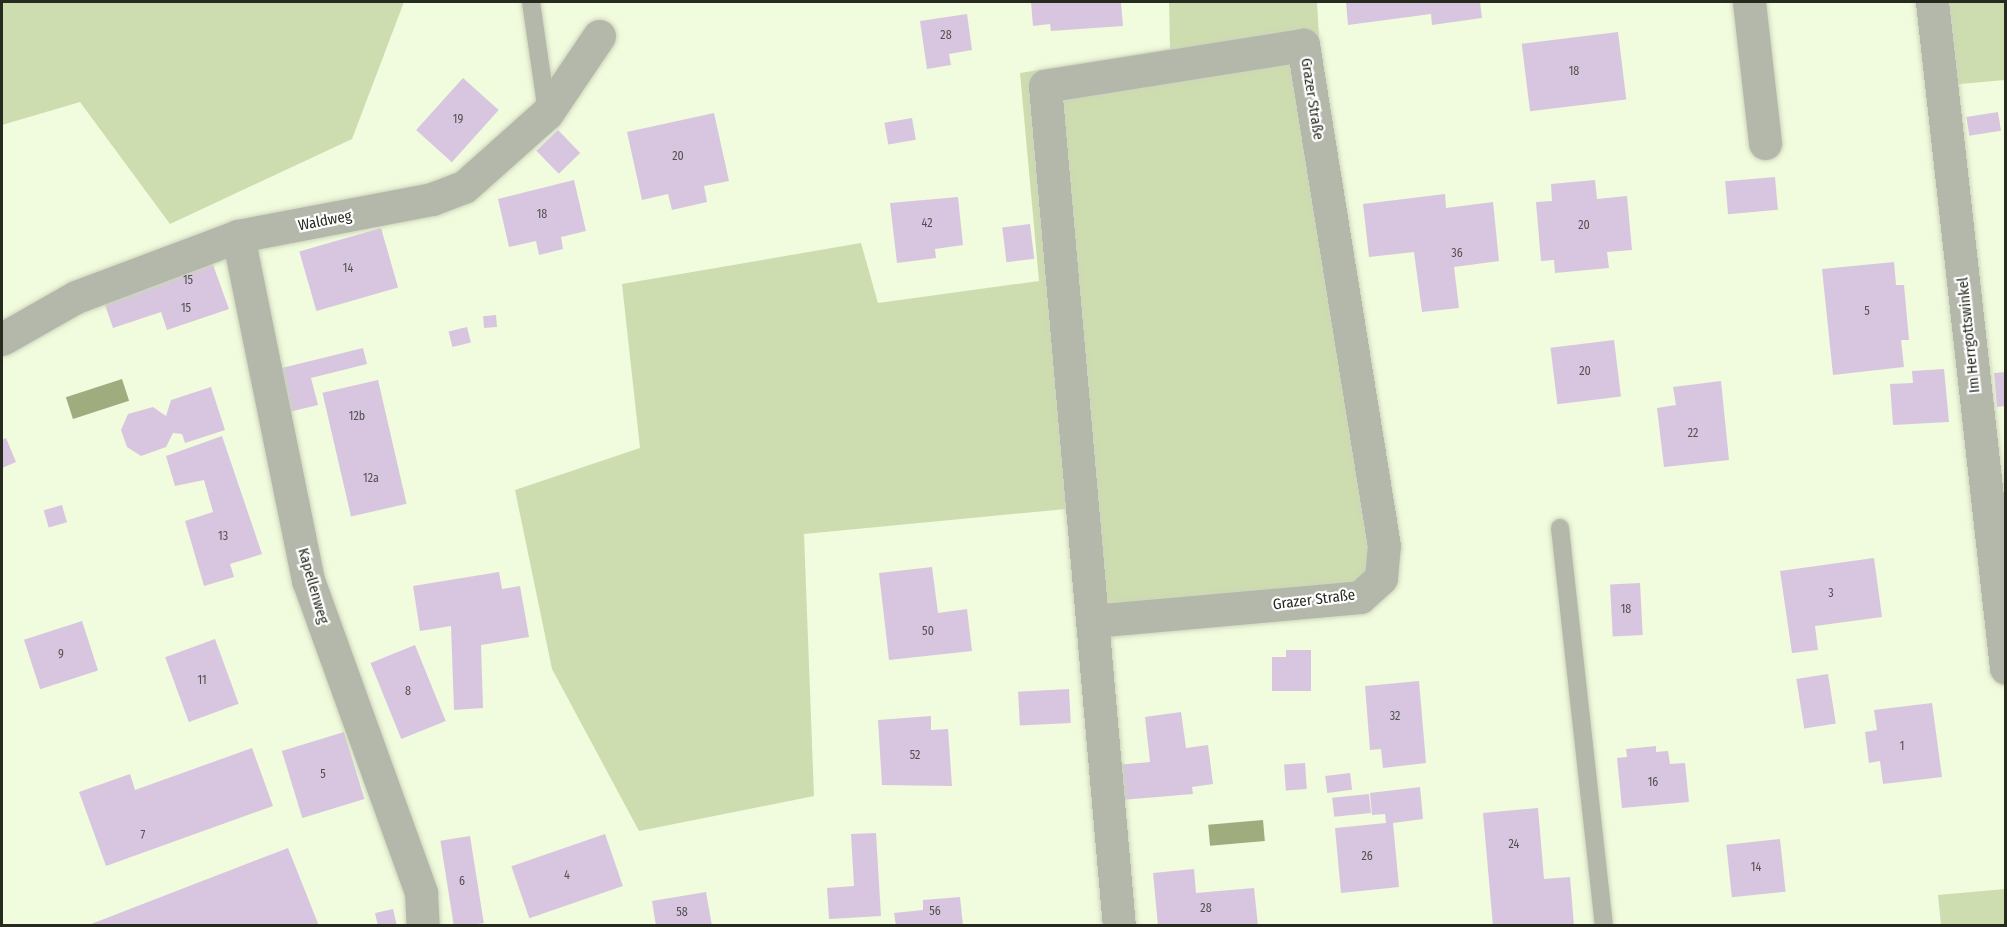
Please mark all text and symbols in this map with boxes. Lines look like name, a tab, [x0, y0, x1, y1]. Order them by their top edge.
house number: 28	[940, 29, 952, 43]
street label: Grazer Straße	[1297, 57, 1327, 141]
house number: 18	[1569, 65, 1579, 79]
house number: 19	[453, 113, 463, 127]
house number: 20	[672, 150, 684, 164]
street label: Waldweg	[297, 207, 353, 235]
house number: 18	[537, 208, 547, 222]
house number: 42	[922, 217, 932, 231]
house number: 20	[1578, 219, 1590, 233]
house number: 36	[1451, 247, 1463, 261]
house number: 14	[343, 262, 353, 276]
house number: 15	[183, 274, 193, 288]
street label: Im Herrgottswinkel	[1954, 276, 1984, 394]
house number: 15	[181, 302, 191, 316]
house number: 5	[1864, 305, 1870, 319]
house number: 20	[1579, 365, 1591, 379]
house number: 12b	[349, 410, 365, 424]
house number: 22	[1688, 427, 1698, 441]
house number: 12a	[363, 472, 379, 486]
house number: 13	[218, 530, 228, 544]
street label: Kapellenweg	[294, 546, 332, 626]
street label: Grazer Straße	[1272, 586, 1356, 614]
house number: 3	[1828, 587, 1834, 601]
house number: 18	[1621, 603, 1631, 617]
house number: 50	[922, 625, 934, 639]
house number: 9	[58, 648, 64, 662]
house number: 11	[197, 674, 207, 688]
house number: 8	[405, 685, 411, 699]
house number: 32	[1390, 710, 1400, 724]
house number: 1	[1900, 740, 1904, 754]
house number: 52	[910, 749, 920, 763]
house number: 5	[320, 768, 326, 782]
house number: 16	[1648, 776, 1658, 790]
house number: 7	[141, 829, 145, 843]
house number: 24	[1509, 838, 1519, 852]
house number: 26	[1361, 850, 1373, 864]
house number: 14	[1751, 861, 1761, 875]
house number: 4	[564, 869, 570, 883]
house number: 6	[459, 875, 465, 889]
house number: 28	[1200, 902, 1212, 916]
house number: 56	[929, 905, 941, 919]
house number: 58	[676, 906, 688, 920]

